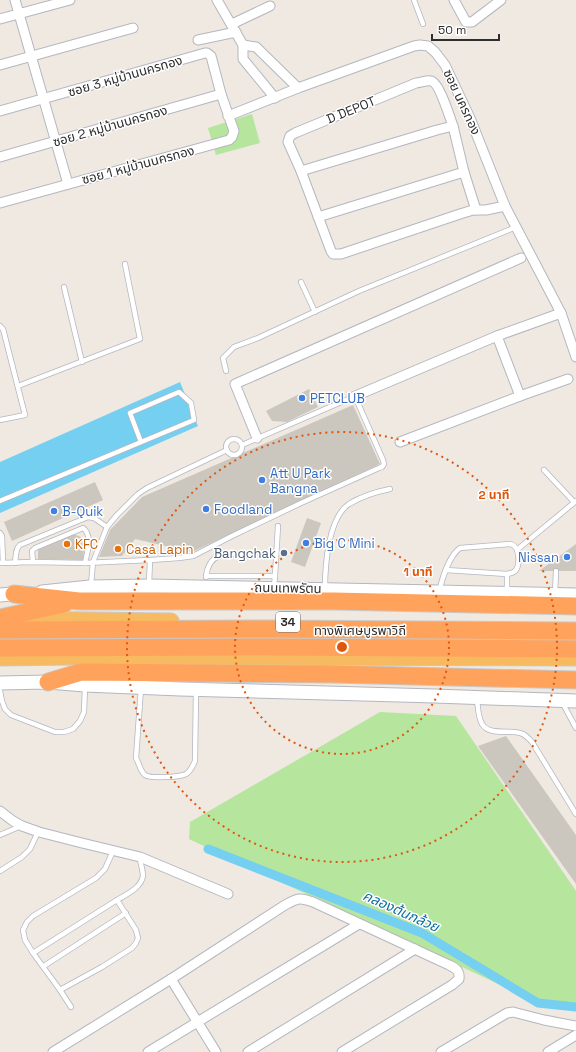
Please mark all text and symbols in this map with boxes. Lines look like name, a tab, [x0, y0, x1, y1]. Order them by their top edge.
scale bar	[432, 16, 499, 42]
text: 50 m	[438, 22, 466, 38]
street label: ซอย 3 หมู่บ้านนครทอง	[66, 52, 184, 100]
street label: ซอย นครทอง	[439, 66, 485, 138]
street label: D DEPOT	[324, 92, 378, 128]
street label: ซอย 2 หมู่บ้านนครทอง	[51, 102, 169, 150]
street label: ซอย 1 หมู่บ้านนครทอง	[80, 142, 196, 188]
place label: PETCLUB	[310, 390, 365, 407]
marker: PETCLUB	[297, 393, 307, 403]
place label: Att U Park Bangna	[270, 465, 331, 497]
marker: Att U Park Bangna	[257, 475, 267, 485]
text: 2 นาที	[479, 487, 509, 503]
place label: Foodland	[214, 501, 272, 518]
place label: B-Quik	[62, 503, 103, 520]
marker: Foodland	[201, 504, 211, 514]
marker: B-Quik	[49, 506, 59, 516]
place label: Big C Mini	[314, 535, 375, 552]
place label: KFC	[75, 536, 98, 553]
marker: Big C Mini	[301, 538, 311, 548]
marker: KFC	[62, 539, 72, 549]
place label: Casa Lapin	[126, 541, 193, 558]
marker: Casa Lapin	[113, 544, 123, 554]
place label: Bangchak	[213, 545, 276, 562]
marker: Bangchak	[279, 548, 289, 558]
place label: Nissan	[518, 549, 559, 566]
marker: Nissan	[562, 552, 572, 562]
text: 1 นาที	[403, 564, 433, 580]
street label: ถนนเทพรัตน	[254, 579, 322, 597]
road number: 34	[276, 612, 300, 632]
street label: ทางพิเศษบูรพาวิถี	[314, 622, 406, 639]
centre of rings	[335, 640, 349, 654]
water label: คลองต้นกล้วย	[360, 886, 443, 936]

